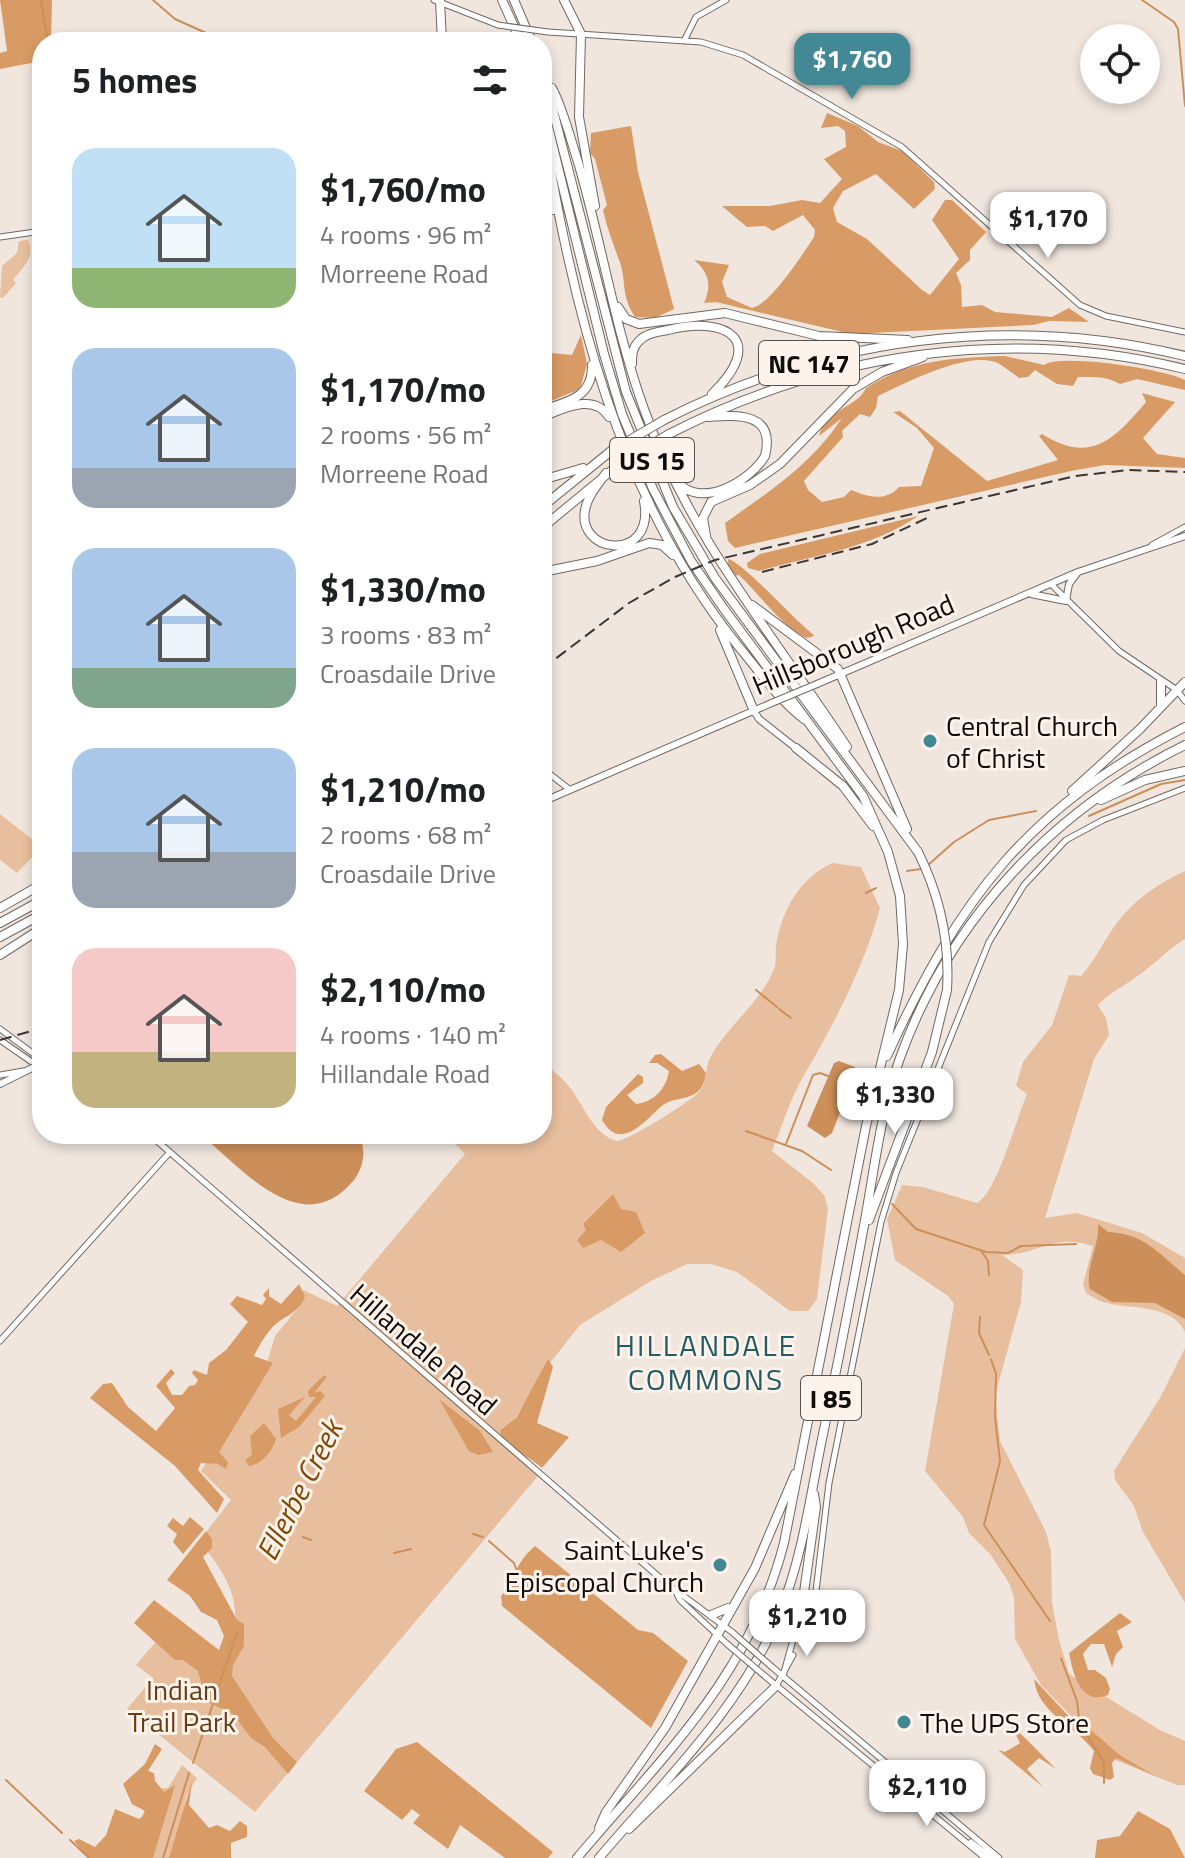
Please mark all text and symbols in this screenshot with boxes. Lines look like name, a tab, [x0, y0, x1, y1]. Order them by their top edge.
map controls	[1080, 24, 1160, 104]
button: locate	[1080, 24, 1160, 104]
pin: $1,760	[787, 33, 917, 101]
text: $1,760	[812, 39, 892, 78]
text: 5 homes	[72, 54, 197, 106]
icon: filters	[468, 58, 512, 102]
text: $1,760/mo	[320, 163, 486, 215]
icon: home	[136, 180, 232, 276]
pin: $1,170	[983, 192, 1113, 260]
text: $1,170	[1008, 198, 1088, 237]
text: 4 rooms · 96 m²	[320, 215, 491, 254]
text: Morreene Road	[320, 254, 489, 293]
road number: NC 147	[759, 341, 859, 385]
text: $1,170/mo	[320, 363, 486, 415]
icon: home	[136, 380, 232, 476]
text: 2 rooms · 56 m²	[320, 415, 491, 454]
road number: US 15	[610, 438, 694, 482]
text: Morreene Road	[320, 454, 489, 493]
text: $1,330/mo	[320, 563, 486, 615]
icon: home	[136, 580, 232, 676]
street label: Hillsborough Road	[745, 582, 961, 706]
text: 3 rooms · 83 m²	[320, 615, 491, 654]
text: Croasdaile Drive	[320, 654, 496, 693]
place label: Central Church of Christ	[946, 704, 1118, 779]
marker: Central Church of Christ	[921, 732, 939, 750]
text: $1,210/mo	[320, 763, 486, 815]
icon: home	[136, 780, 232, 876]
text: 2 rooms · 68 m²	[320, 815, 491, 854]
text: Croasdaile Drive	[320, 854, 496, 893]
text: $2,110/mo	[320, 963, 486, 1015]
icon: home	[136, 980, 232, 1076]
text: 4 rooms · 140 m²	[320, 1015, 506, 1054]
text: Hillandale Road	[320, 1054, 490, 1093]
pin: $1,330	[830, 1068, 960, 1136]
text: $1,330	[855, 1074, 935, 1113]
street label: Hillandale Road	[341, 1273, 507, 1425]
district label: HILLANDALE COMMONS	[615, 1322, 797, 1402]
road number: I 85	[801, 1376, 861, 1420]
water label: Ellerbe Creek	[244, 1409, 356, 1568]
place label: Saint Luke's Episcopal Church	[505, 1528, 704, 1603]
marker: Saint Luke's Episcopal Church	[711, 1556, 729, 1574]
pin: $1,210	[742, 1590, 872, 1658]
text: $1,210	[767, 1596, 847, 1635]
park label: Indian Trail Park	[128, 1668, 236, 1743]
place label: The UPS Store	[920, 1701, 1089, 1744]
marker: The UPS Store	[895, 1713, 913, 1731]
pin: $2,110	[862, 1760, 992, 1828]
text: $2,110	[887, 1766, 967, 1805]

